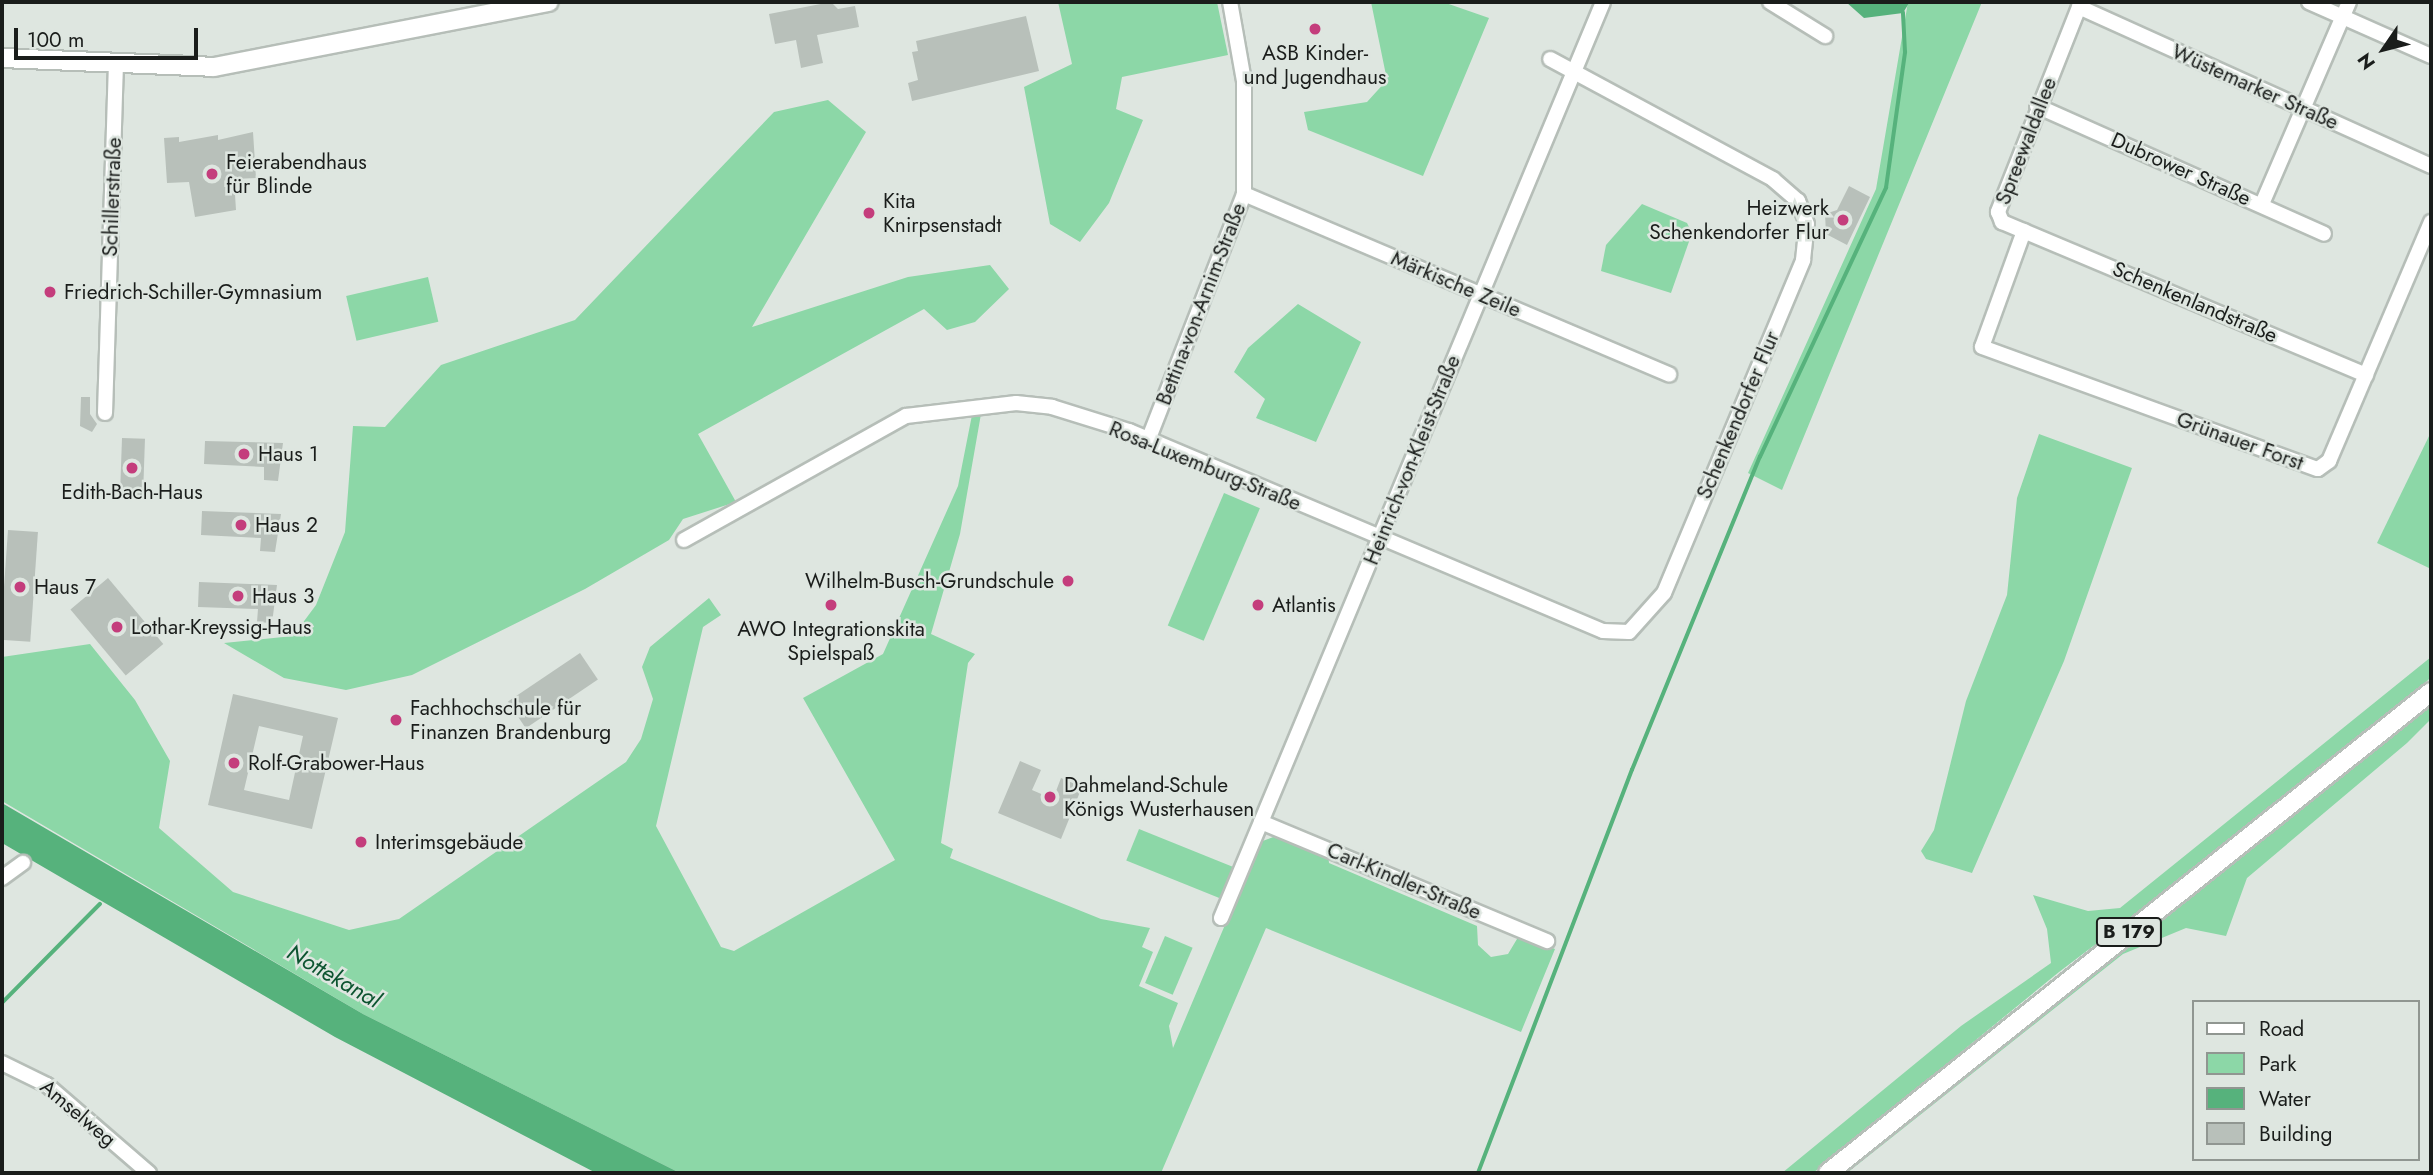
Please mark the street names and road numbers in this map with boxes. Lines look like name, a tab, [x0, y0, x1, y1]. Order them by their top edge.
street label: Wüstemarker Straße	[2168, 39, 2342, 135]
street label: Spreewaldallee	[1990, 74, 2062, 208]
street label: Dubrower Straße	[2107, 127, 2255, 211]
street label: Schillerstraße	[97, 137, 127, 257]
street label: Bettina-von-Arnim-Straße	[1151, 199, 1251, 409]
street label: Märkische Zeile	[1387, 245, 1525, 323]
street label: Schenkenlandstraße	[2109, 256, 2281, 348]
street label: Schenkendorfer Flur	[1691, 327, 1785, 503]
street label: Heinrich-von-Kleist-Straße	[1358, 352, 1466, 568]
street label: Grünauer Forst	[2173, 406, 2307, 476]
street label: Rosa-Luxemburg-Straße	[1105, 416, 1305, 516]
street label: Carl-Kindler-Straße	[1323, 837, 1485, 925]
road number: B 179	[2096, 916, 2162, 948]
street label: Amselweg	[35, 1074, 121, 1152]

